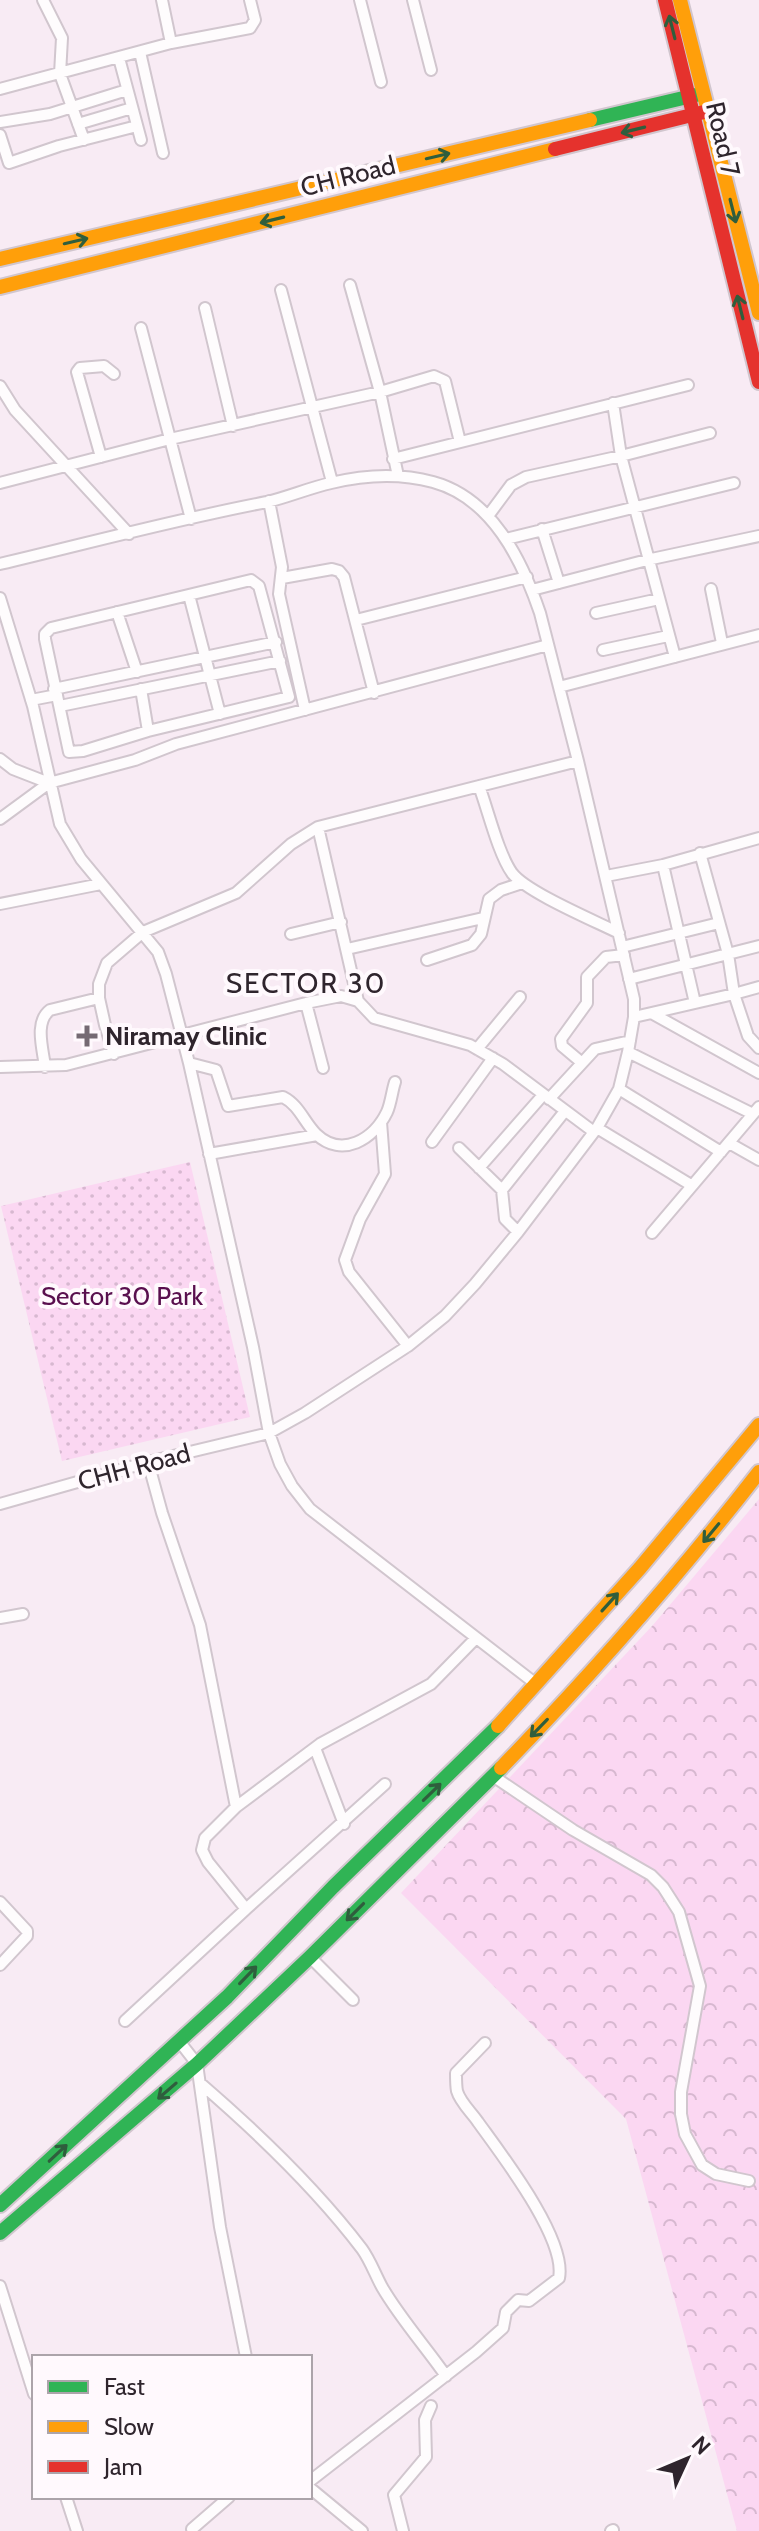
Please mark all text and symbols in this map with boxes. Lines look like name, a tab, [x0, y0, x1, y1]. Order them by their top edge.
one-way arrow	[663, 15, 678, 40]
street label: Road 7	[699, 99, 747, 179]
one-way arrow	[620, 123, 646, 138]
one-way arrow	[425, 147, 450, 162]
street label: CH Road	[297, 149, 399, 203]
one-way arrow	[727, 198, 742, 224]
one-way arrow	[259, 213, 285, 228]
one-way arrow	[63, 233, 88, 248]
one-way arrow	[732, 294, 747, 320]
district label: SECTOR 30	[226, 966, 386, 1000]
place label: Niramay Clinic	[105, 1020, 267, 1052]
marker: Niramay Clinic	[76, 1025, 98, 1047]
park label: Sector 30 Park	[41, 1280, 203, 1312]
street label: CHH Road	[74, 1437, 194, 1497]
one-way arrow	[702, 1522, 720, 1543]
one-way arrow	[600, 1592, 619, 1612]
one-way arrow	[530, 1718, 549, 1738]
one-way arrow	[422, 1783, 441, 1802]
one-way arrow	[346, 1902, 365, 1921]
one-way arrow	[238, 1965, 257, 1985]
one-way arrow	[157, 2082, 177, 2100]
one-way arrow	[48, 2143, 68, 2162]
legend	[32, 2355, 312, 2499]
text: Fast	[104, 2372, 145, 2401]
text: Slow	[104, 2412, 154, 2441]
north arrow	[647, 2419, 727, 2499]
text: N	[686, 2430, 716, 2460]
text: Jam	[103, 2452, 142, 2481]

